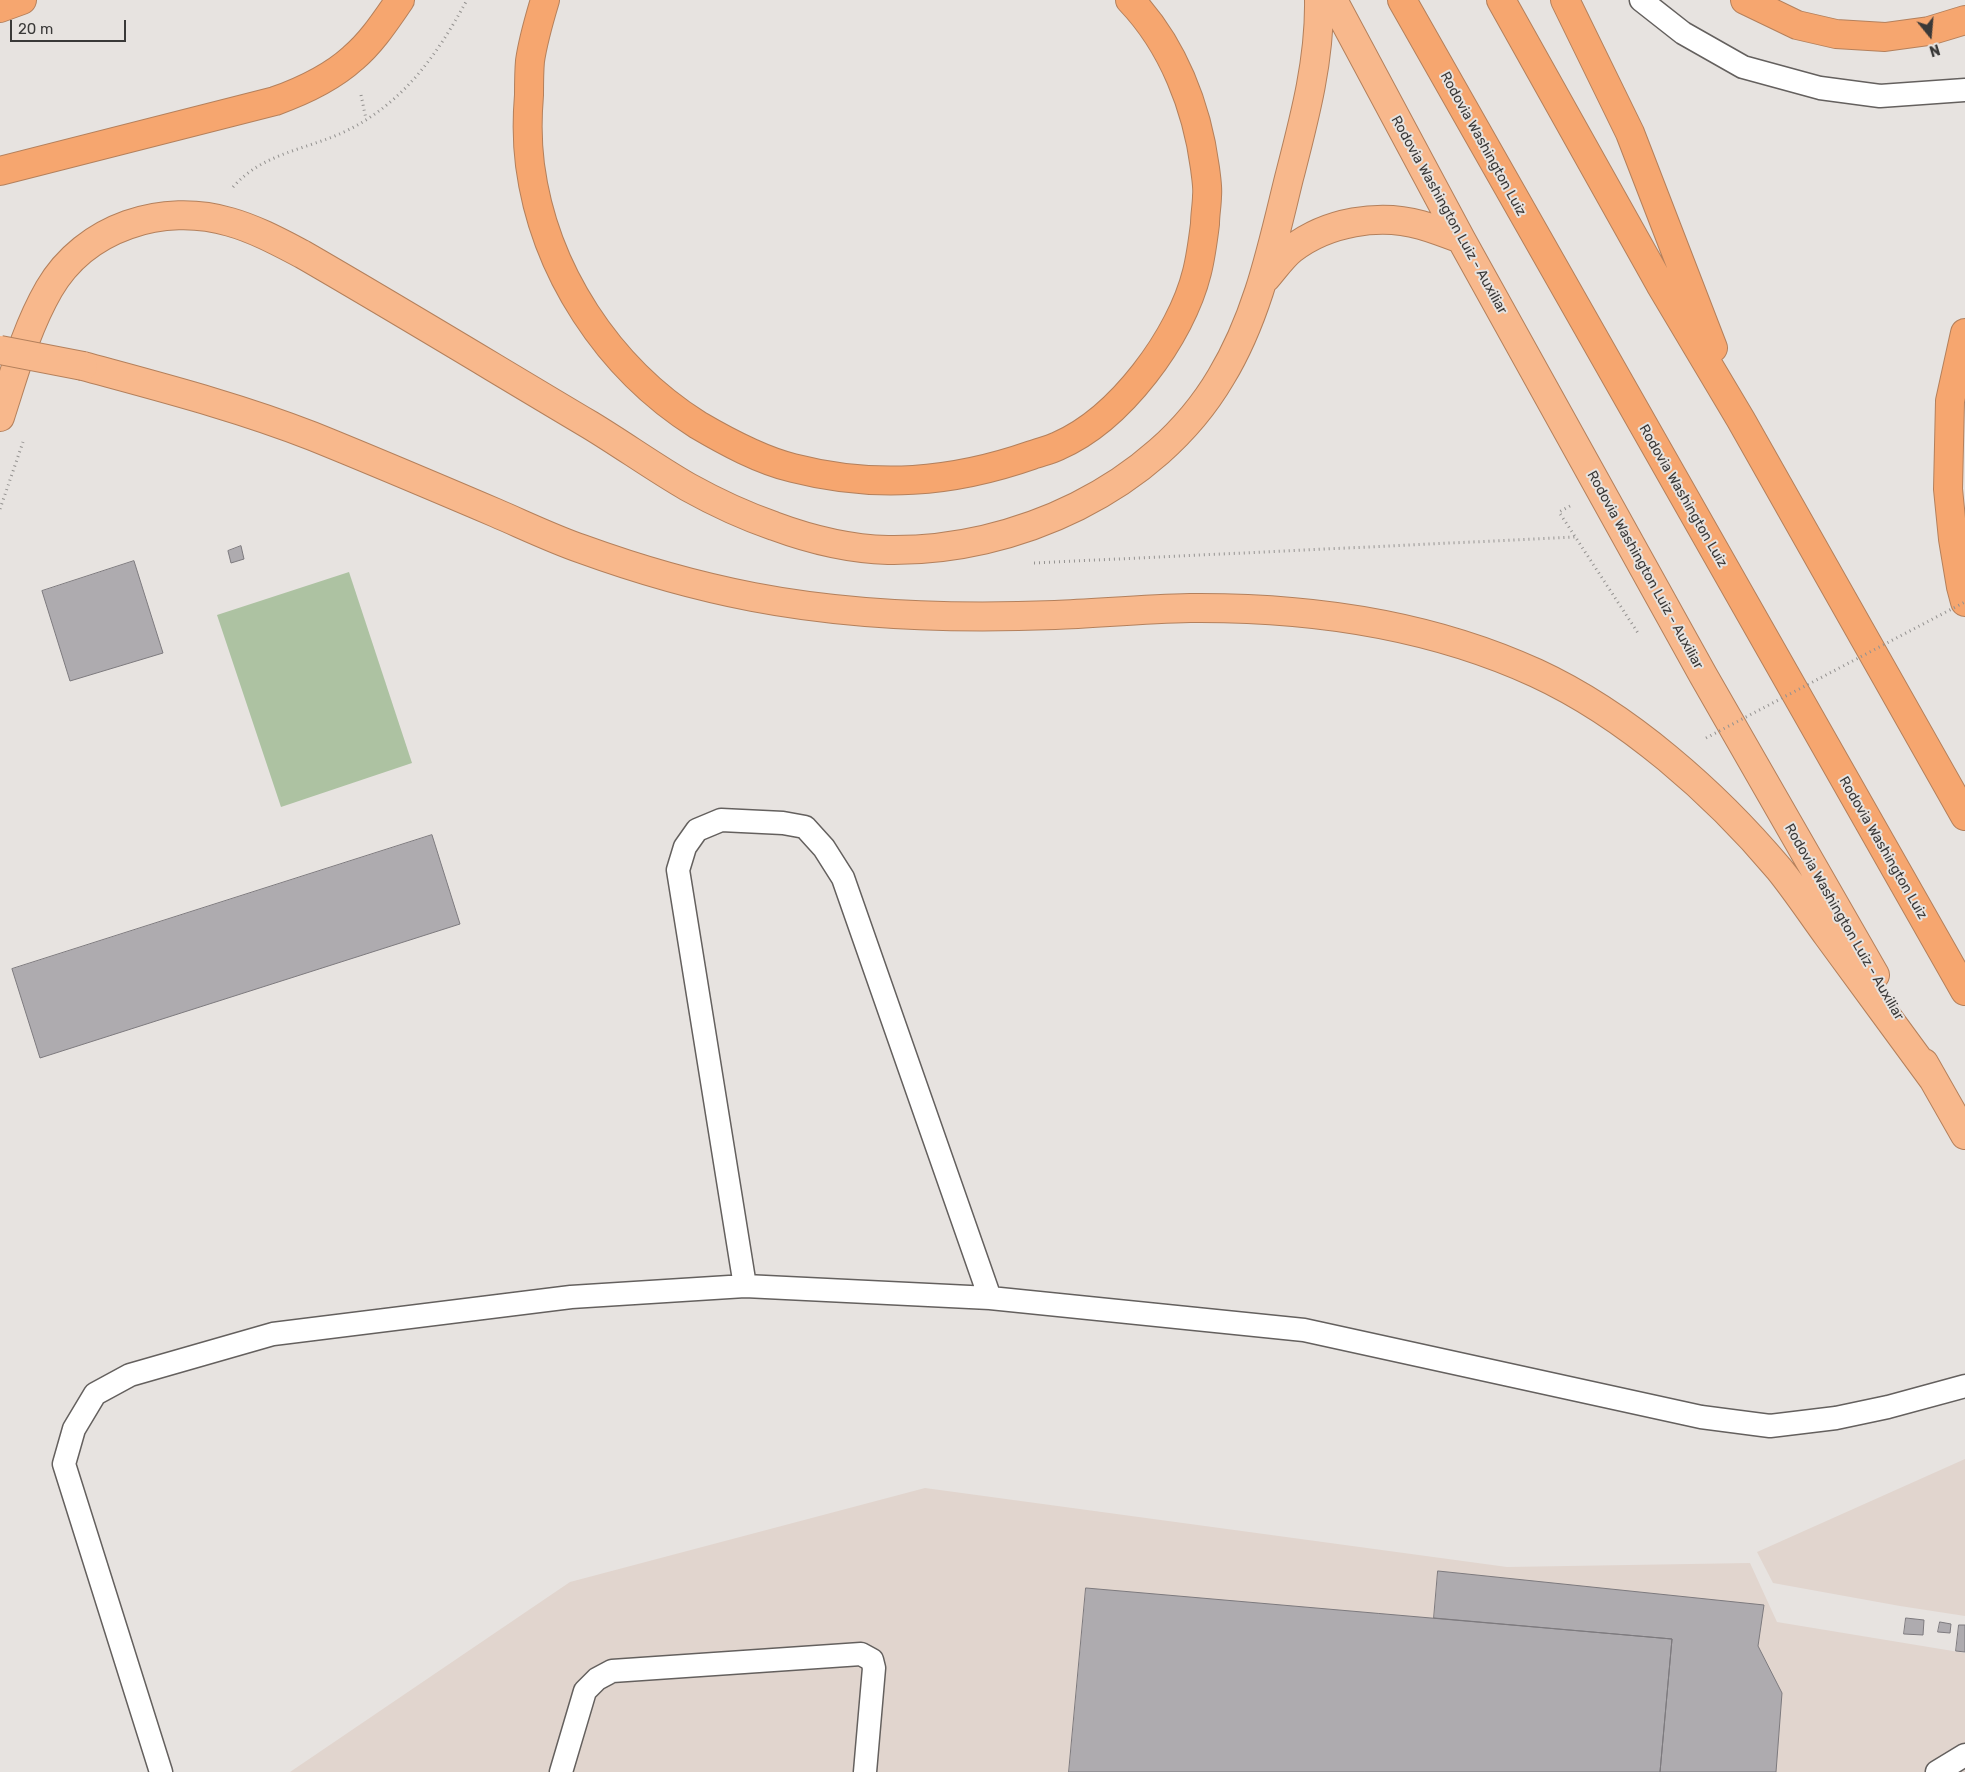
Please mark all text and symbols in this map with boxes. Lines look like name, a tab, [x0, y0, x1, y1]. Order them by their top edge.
scale bar	[12, 10, 129, 42]
north arrow	[1905, 10, 1955, 60]
text: 20 m	[18, 20, 53, 38]
text: N	[1927, 40, 1942, 59]
street label: Rodovia Washington Luiz	[1436, 69, 1530, 219]
street label: Rodovia Washington Luiz - Auxiliar	[1387, 113, 1511, 317]
street label: Rodovia Washington Luiz	[1635, 422, 1731, 570]
street label: Rodovia Washington Luiz - Auxiliar	[1583, 468, 1707, 672]
street label: Rodovia Washington Luiz	[1835, 774, 1931, 922]
street label: Rodovia Washington Luiz - Auxiliar	[1781, 821, 1907, 1023]

